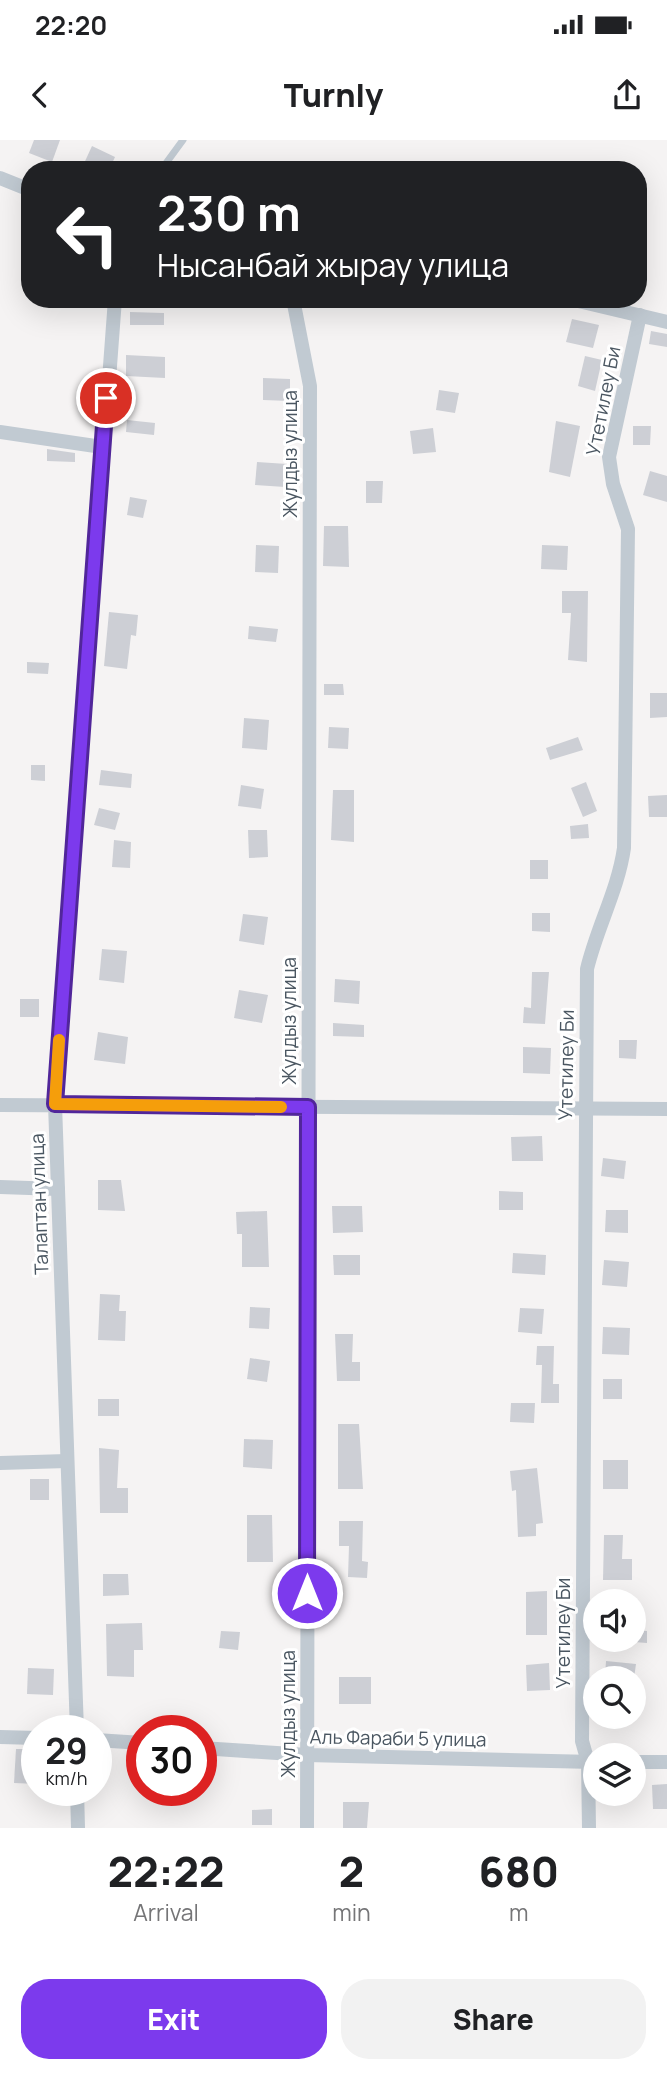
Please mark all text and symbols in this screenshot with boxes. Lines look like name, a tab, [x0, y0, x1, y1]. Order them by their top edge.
text: 22:20	[35, 7, 107, 43]
text: Turnly	[284, 73, 383, 117]
icon: back	[21, 76, 59, 114]
icon: share	[608, 76, 646, 114]
text: 230 m	[157, 179, 301, 246]
icon: left	[42, 189, 133, 280]
text: Нысанбай жырау улица	[157, 243, 509, 287]
street label: Утетилеу Би	[580, 344, 626, 458]
pin	[76, 368, 136, 428]
icon: arrive	[87, 379, 125, 417]
street label: Жулдыз улица	[277, 390, 303, 518]
street label: Жулдыз улица	[276, 957, 302, 1085]
street label: Утетилеу Би	[552, 1009, 580, 1121]
street label: Талаптан улица	[24, 1133, 54, 1275]
position arrow	[270, 1556, 344, 1630]
street label: Утетилеу Би	[550, 1578, 576, 1688]
map controls	[583, 1589, 646, 1806]
button: sound	[583, 1589, 646, 1652]
street label: Жулдыз улица	[275, 1650, 301, 1778]
button: search	[583, 1666, 646, 1729]
speed limit sign: 30	[126, 1715, 217, 1806]
street label: Аль Фараби 5 улица	[309, 1723, 487, 1753]
text: 29	[45, 1727, 88, 1775]
button: layers	[583, 1743, 646, 1806]
text: km/h	[46, 1766, 87, 1790]
text: 22:22	[108, 1842, 224, 1900]
text: 2	[339, 1842, 364, 1900]
text: 680	[479, 1842, 559, 1900]
text: Arrival	[133, 1896, 199, 1928]
text: min	[332, 1896, 371, 1928]
text: m	[509, 1896, 529, 1928]
button: Exit	[21, 1979, 327, 2059]
button: Share	[341, 1979, 646, 2059]

